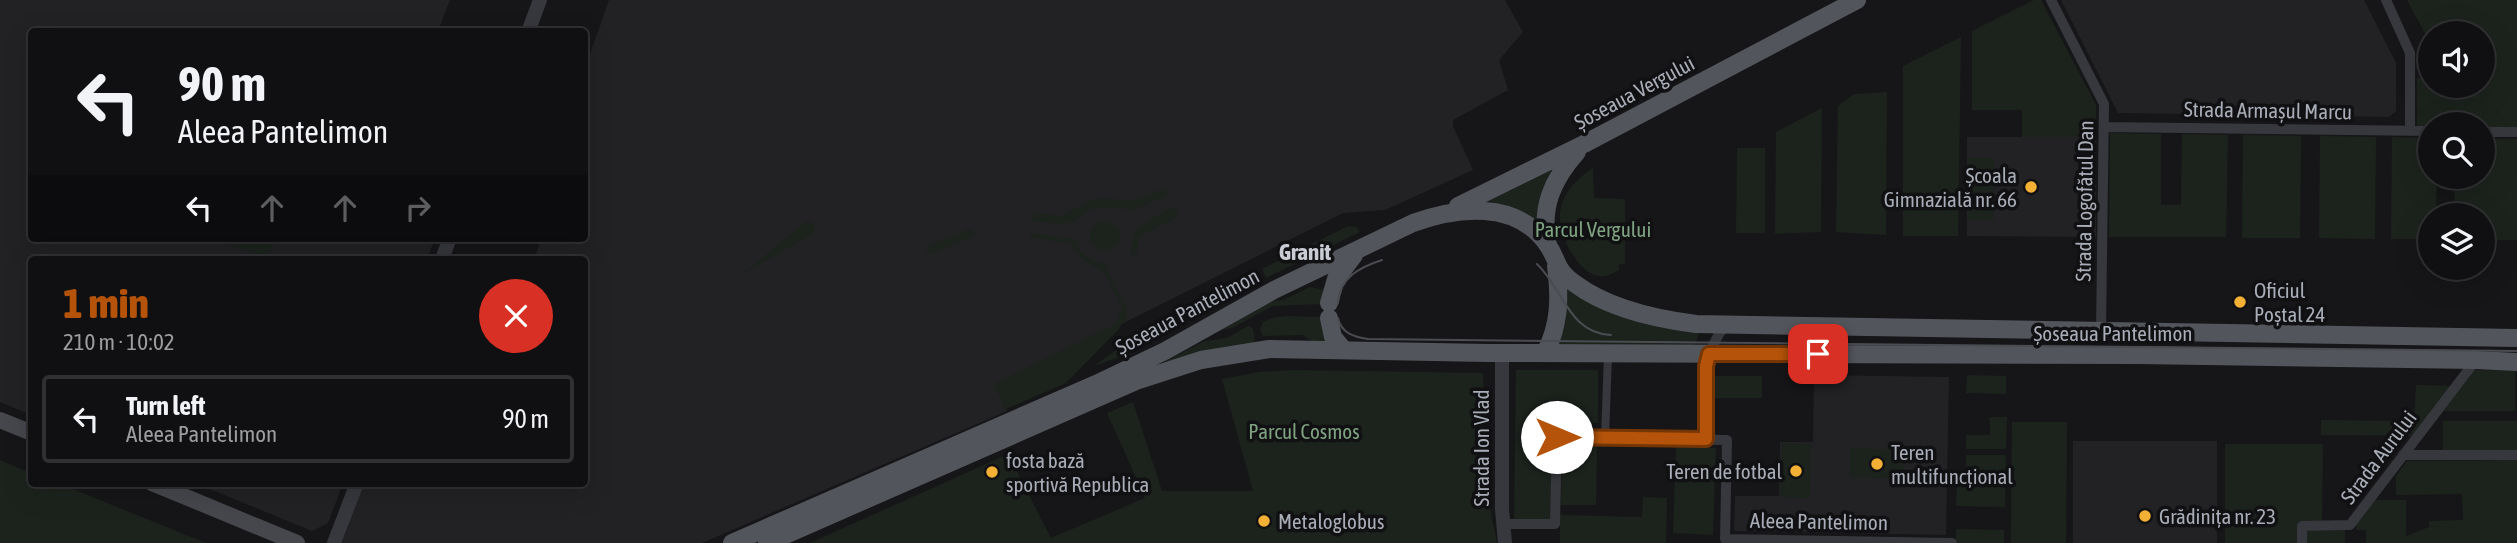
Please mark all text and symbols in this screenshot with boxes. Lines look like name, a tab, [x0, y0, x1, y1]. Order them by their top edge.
map controls	[2418, 21, 2495, 280]
button: sound	[2418, 21, 2495, 98]
street label: Șoseaua Vergului	[1570, 50, 1698, 134]
text: 90 m	[178, 55, 266, 111]
icon: left	[63, 56, 154, 147]
street label: Strada Armașul Marcu	[2184, 97, 2352, 123]
button: search	[2418, 112, 2495, 189]
text: Aleea Pantelimon	[178, 113, 388, 150]
street label: Strada Logofătul Dan	[2071, 120, 2097, 282]
place label: Școala Gimnazială nr. 66	[1884, 163, 2017, 211]
marker: Școala Gimnazială nr. 66	[2023, 179, 2039, 195]
icon: left	[180, 189, 218, 227]
icon: ahead	[253, 189, 291, 227]
icon: ahead	[326, 189, 364, 227]
icon: right	[399, 189, 437, 227]
button: layers	[2418, 203, 2495, 280]
park label: Parcul Vergului	[1535, 217, 1651, 241]
district label: Granit	[1279, 239, 1332, 265]
street label: Șoseaua Pantelimon	[1111, 263, 1263, 359]
place label: Oficiul Poștal 24	[2254, 278, 2325, 326]
text: 1 min	[63, 279, 149, 327]
button: close	[479, 279, 553, 353]
marker: Oficiul Poștal 24	[2232, 294, 2248, 310]
street label: Șoseaua Pantelimon	[2034, 321, 2192, 345]
pin	[1788, 324, 1848, 384]
text: 210 m · 10:02	[63, 329, 175, 355]
icon: arrive	[1799, 335, 1837, 373]
street label: Strada Ion Vlad	[1469, 390, 1493, 506]
text: Turn left	[126, 391, 206, 421]
icon: left	[67, 400, 105, 438]
position arrow	[1520, 400, 1594, 474]
text: 90 m	[502, 404, 549, 434]
street label: Strada Aurului	[2335, 406, 2421, 508]
park label: Parcul Cosmos	[1248, 419, 1360, 443]
text: Aleea Pantelimon	[126, 421, 277, 447]
place label: Teren multifuncțional	[1891, 440, 2013, 488]
place label: fosta bază sportivă Republica	[1006, 448, 1149, 496]
marker: Teren multifuncțional	[1869, 456, 1885, 472]
place label: Teren de fotbal	[1666, 459, 1782, 483]
marker: Teren de fotbal	[1788, 463, 1804, 479]
marker: fosta bază sportivă Republica	[984, 464, 1000, 480]
place label: Grădinița nr. 23	[2159, 504, 2276, 528]
street label: Aleea Pantelimon	[1750, 508, 1888, 534]
marker: Grădinița nr. 23	[2137, 508, 2153, 524]
place label: Metaloglobus	[1278, 509, 1384, 533]
marker: Metaloglobus	[1256, 513, 1272, 529]

